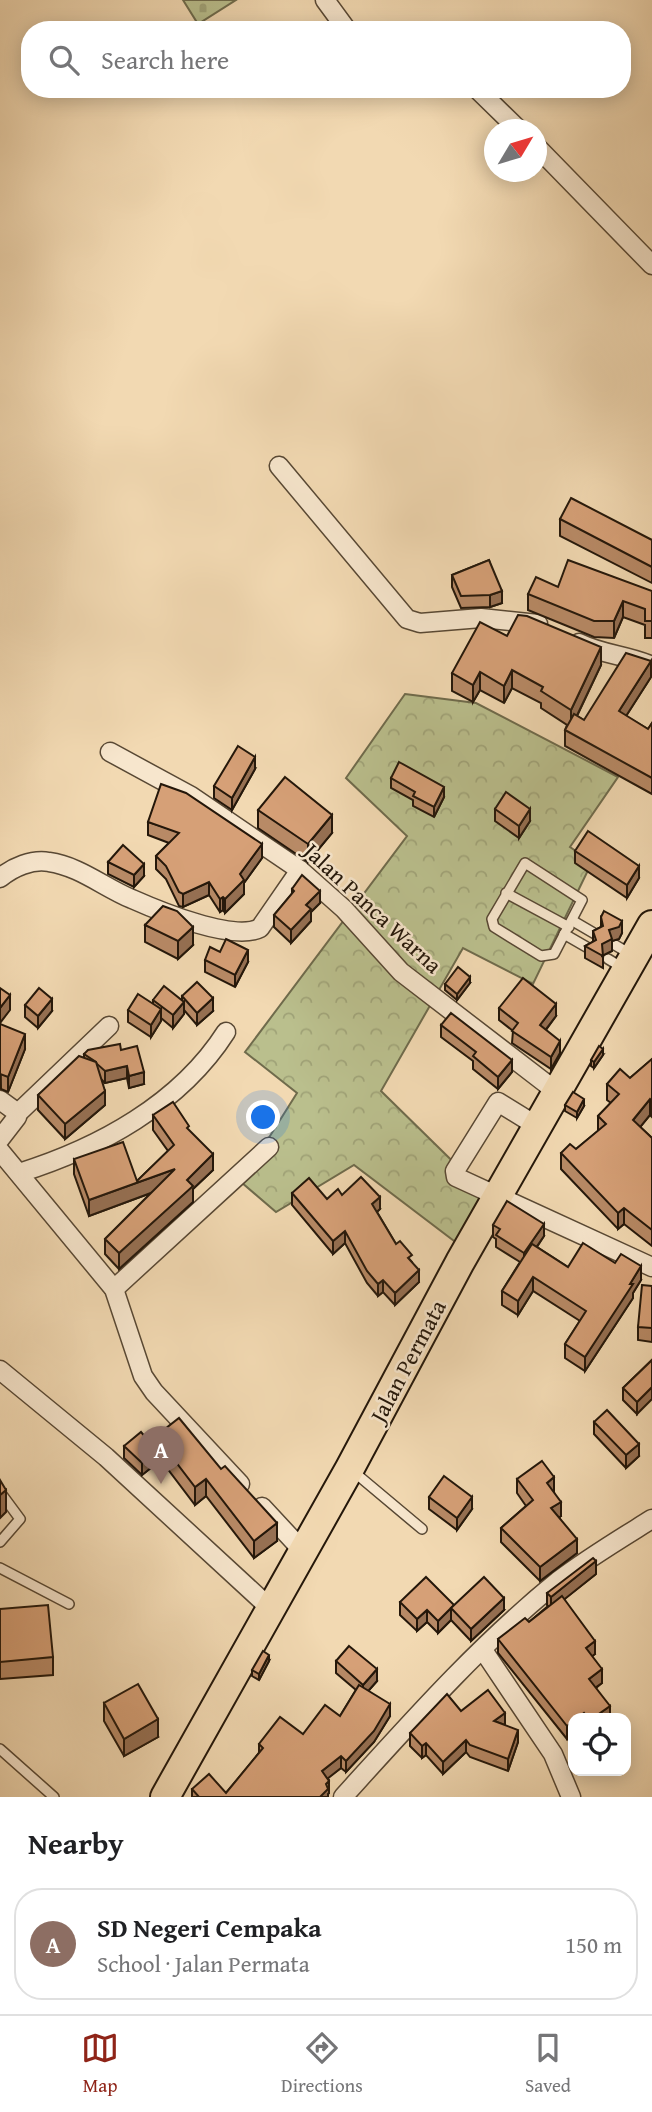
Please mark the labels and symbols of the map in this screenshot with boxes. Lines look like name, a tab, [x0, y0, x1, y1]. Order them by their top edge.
north arrow	[484, 119, 547, 182]
street label: Jalan Panca Warna	[295, 833, 450, 981]
your location	[246, 1100, 280, 1134]
street label: Jalan Permata	[360, 1293, 454, 1431]
pin: A	[138, 1426, 184, 1484]

